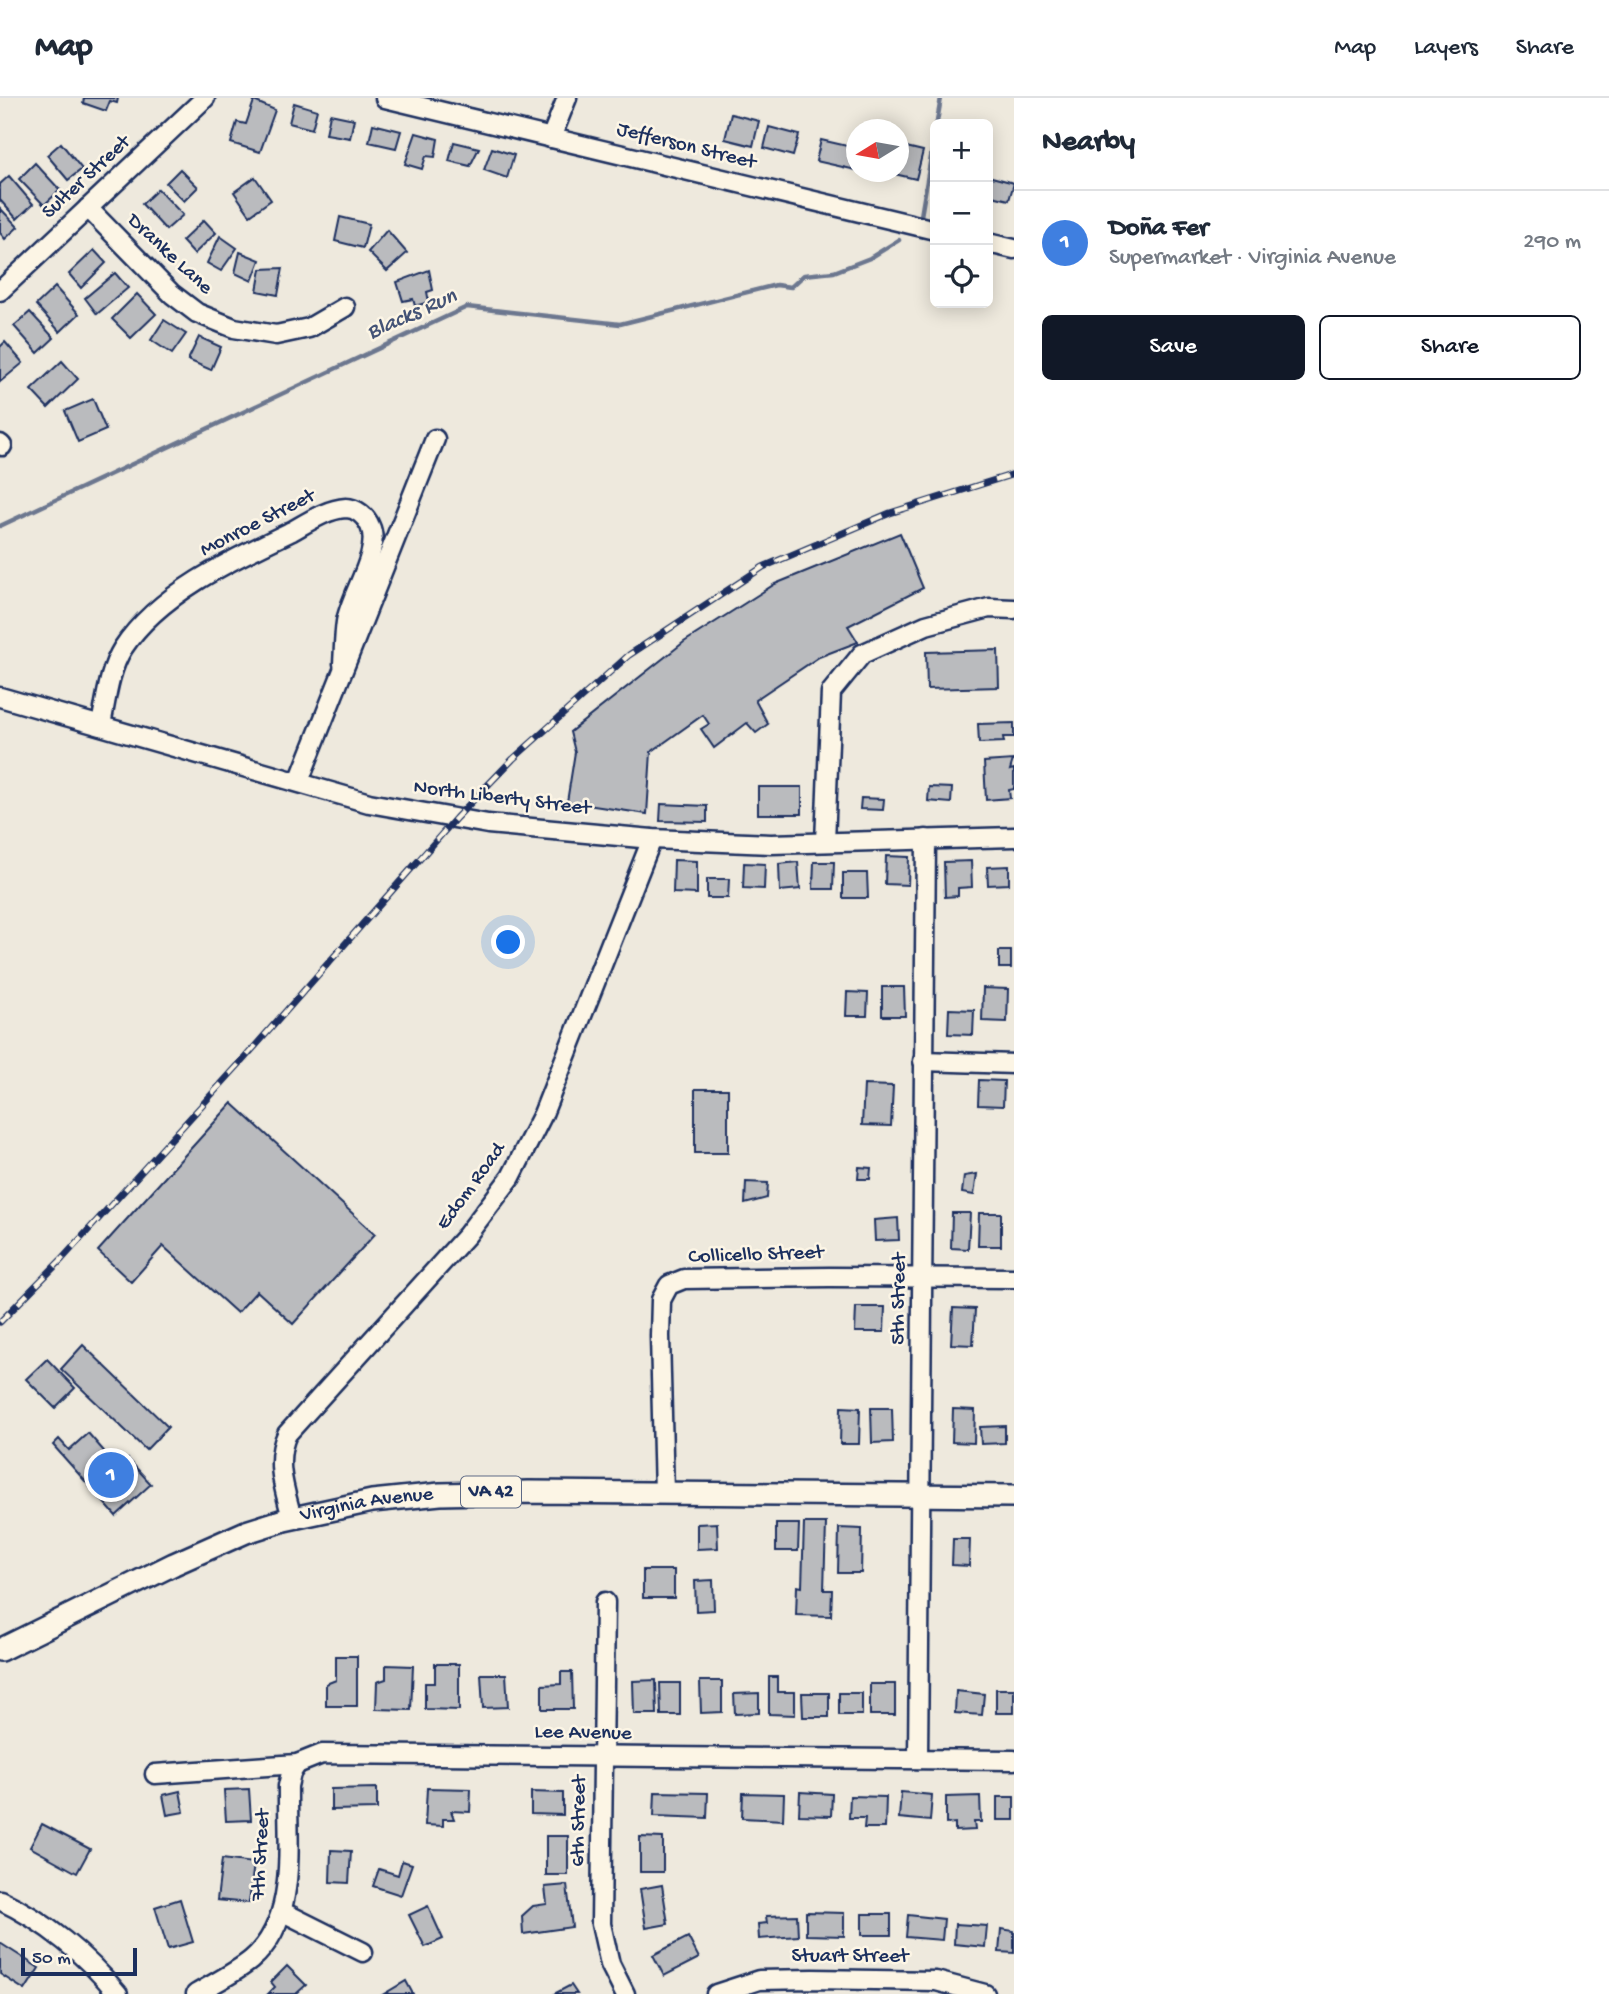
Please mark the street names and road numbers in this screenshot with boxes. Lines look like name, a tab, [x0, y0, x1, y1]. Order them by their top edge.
street label: Jefferson Street	[614, 118, 761, 177]
street label: Sulter Street	[38, 129, 138, 225]
street label: Dranke Lane	[119, 208, 218, 302]
street label: Monroe Street	[196, 483, 322, 564]
street label: North Liberty Street	[412, 776, 594, 823]
street label: Edom Road	[432, 1137, 513, 1236]
street label: Collicello Street	[688, 1241, 826, 1271]
street label: 5th Street	[887, 1250, 913, 1345]
road number: VA 42	[461, 1476, 521, 1508]
street label: Virginia Avenue	[297, 1482, 436, 1529]
street label: Lee Avenue	[534, 1721, 633, 1747]
street label: 6th Street	[567, 1773, 593, 1867]
street label: 7th Street	[247, 1806, 277, 1902]
street label: Stuart Street	[792, 1945, 911, 1970]

